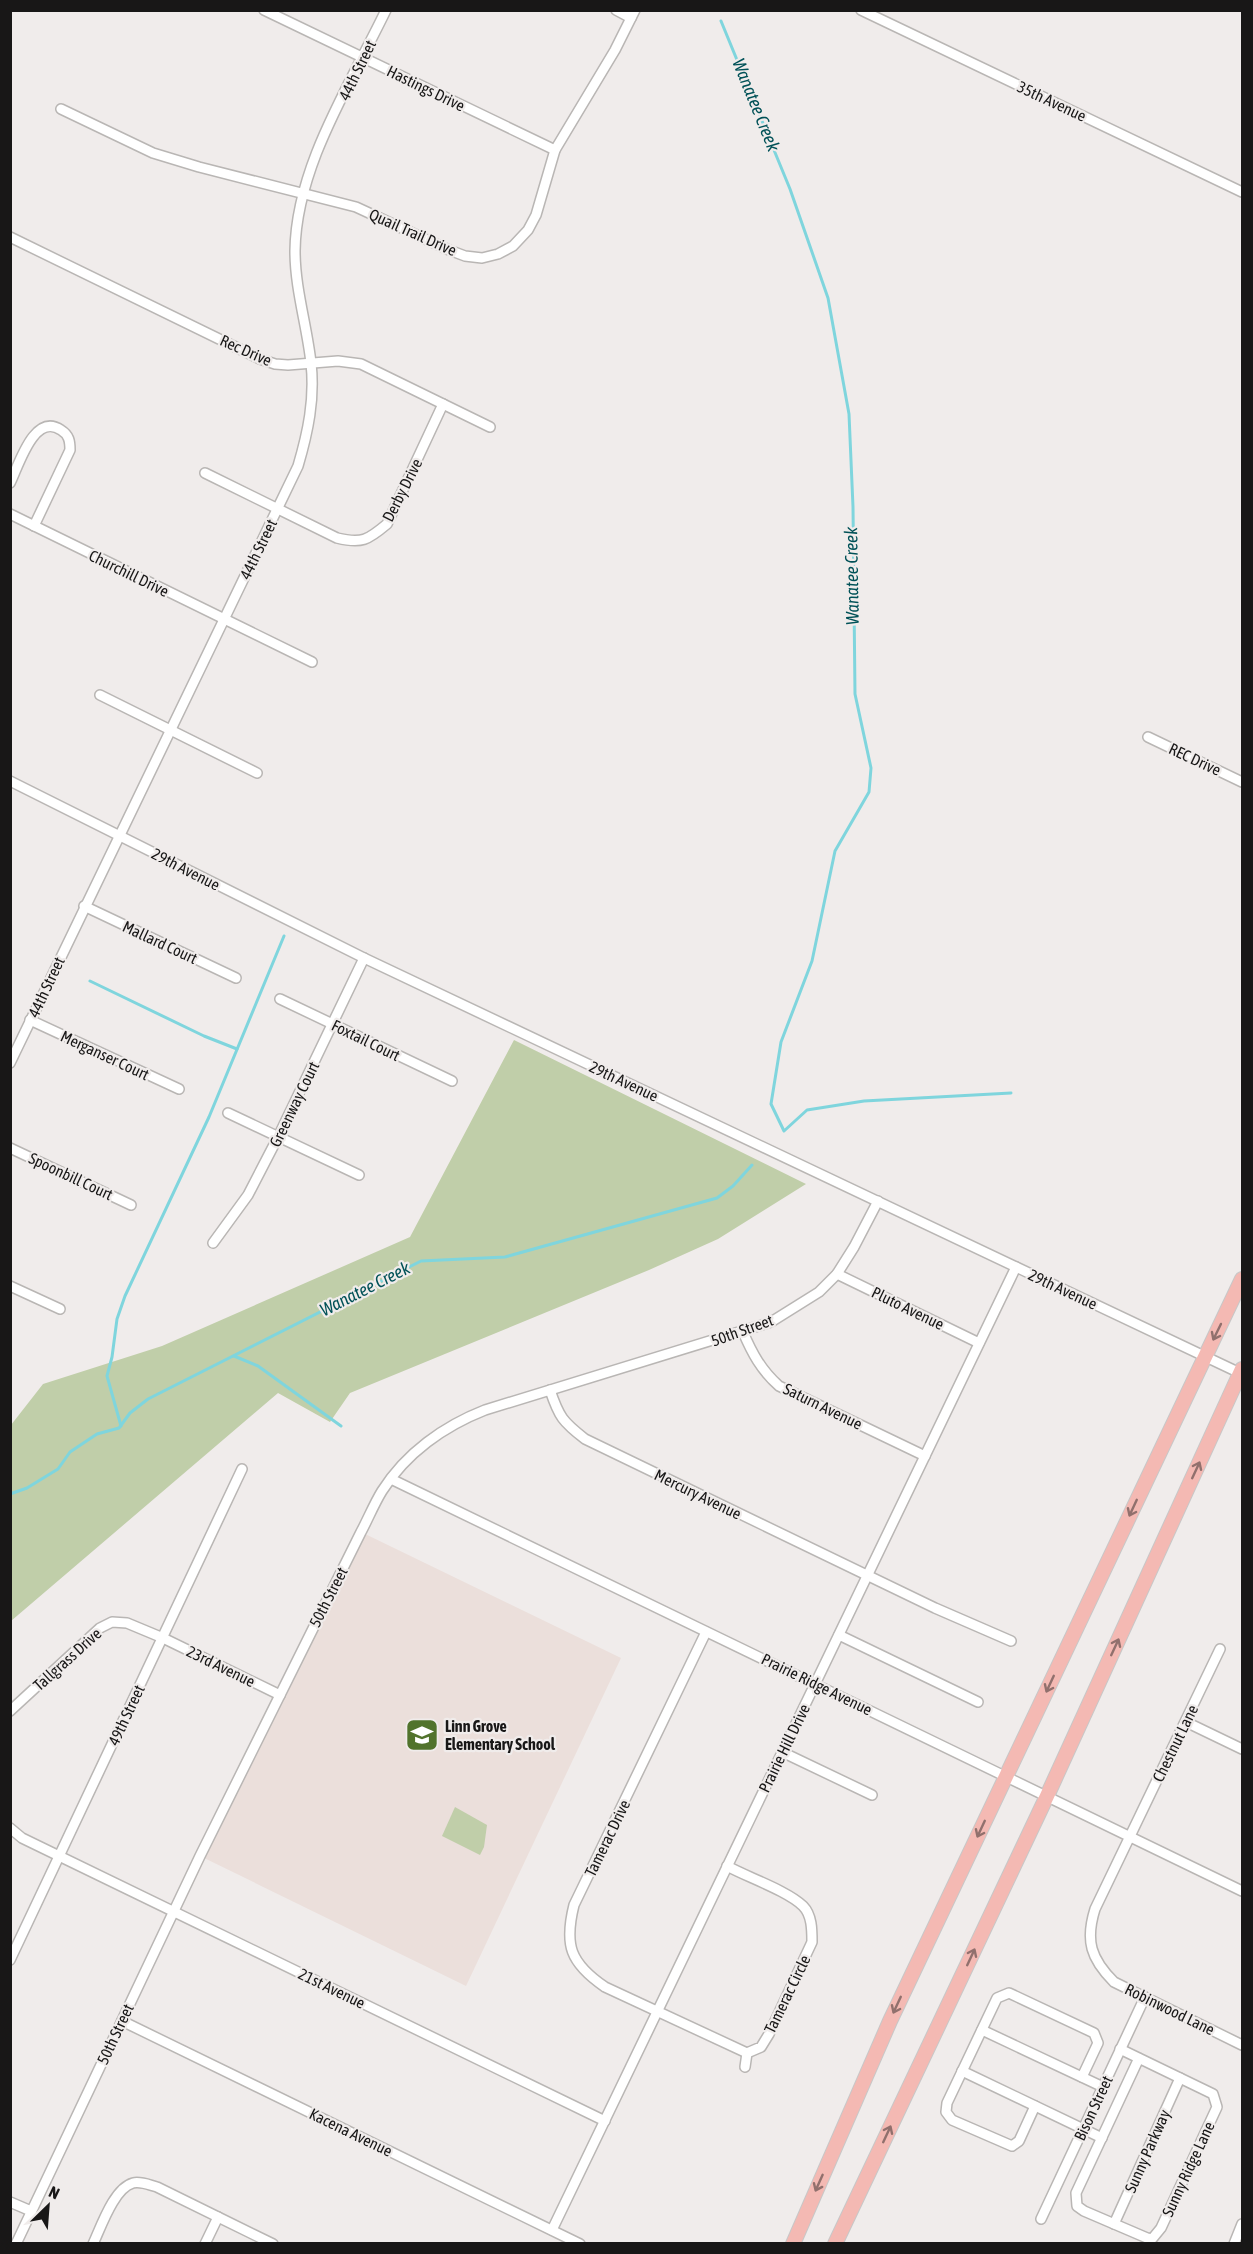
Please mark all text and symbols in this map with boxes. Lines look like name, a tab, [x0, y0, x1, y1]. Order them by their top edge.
street label: 44th Street	[335, 37, 379, 103]
water label: Wanatee Creek	[728, 55, 785, 155]
street label: Hastings Drive	[384, 61, 468, 115]
street label: 35th Avenue	[1015, 77, 1089, 125]
street label: Quail Trail Drive	[367, 205, 459, 259]
street label: Rec Drive	[218, 331, 274, 369]
street label: Derby Drive	[378, 456, 426, 525]
street label: 44th Street	[236, 516, 280, 582]
water label: Wanatee Creek	[840, 526, 863, 625]
street label: Churchill Drive	[86, 546, 172, 600]
street label: REC Drive	[1166, 739, 1224, 779]
street label: 29th Avenue	[149, 844, 223, 894]
street label: Mallard Court	[120, 917, 200, 967]
street label: 44th Street	[24, 954, 68, 1020]
street label: Foxtail Court	[329, 1016, 403, 1064]
street label: Merganser Court	[58, 1027, 152, 1084]
street label: 29th Avenue	[587, 1057, 661, 1105]
street label: Greenway Court	[266, 1058, 323, 1150]
street label: Spoonbill Court	[26, 1149, 116, 1204]
water label: Wanatee Creek	[316, 1256, 414, 1320]
street label: 29th Avenue	[1026, 1265, 1100, 1313]
street label: Pluto Avenue	[869, 1283, 947, 1333]
street label: 50th Street	[709, 1310, 776, 1350]
one-way arrow	[1211, 1322, 1223, 1340]
street label: Saturn Avenue	[781, 1379, 865, 1433]
one-way arrow	[1191, 1461, 1202, 1479]
street label: Mercury Avenue	[651, 1465, 744, 1524]
one-way arrow	[1127, 1498, 1139, 1516]
street label: 50th Street	[305, 1564, 351, 1630]
street label: Tallgrass Drive	[29, 1624, 105, 1695]
one-way arrow	[1110, 1638, 1121, 1656]
street label: 23rd Avenue	[184, 1642, 258, 1690]
street label: Prairie Ridge Avenue	[758, 1649, 875, 1719]
one-way arrow	[1043, 1674, 1055, 1692]
street label: 49th Street	[104, 1682, 148, 1748]
street label: Prairie Hill Drive	[755, 1701, 813, 1795]
street label: Chestnut Lane	[1149, 1702, 1201, 1784]
school or university icon: Linn Grove Elementary School	[404, 1717, 440, 1753]
place label: Linn Grove Elementary School	[445, 1717, 556, 1753]
street label: Tamerac Drive	[581, 1797, 633, 1879]
one-way arrow	[974, 1819, 986, 1837]
one-way arrow	[965, 1949, 977, 1967]
street label: Tamerac Circle	[760, 1952, 814, 2036]
street label: 21st Avenue	[296, 1964, 368, 2012]
street label: Robinwood Lane	[1122, 1980, 1218, 2038]
one-way arrow	[891, 1995, 903, 2013]
street label: 50th Street	[93, 2001, 137, 2067]
street label: Bison Street	[1070, 2072, 1116, 2143]
street label: Kacena Avenue	[307, 2104, 395, 2160]
street label: Sunny Parkway	[1121, 2106, 1174, 2196]
street label: Sunny Ridge Lane	[1158, 2119, 1219, 2220]
one-way arrow	[882, 2125, 894, 2143]
one-way arrow	[813, 2174, 824, 2192]
north arrow	[18, 2176, 78, 2236]
text: N	[46, 2182, 62, 2203]

